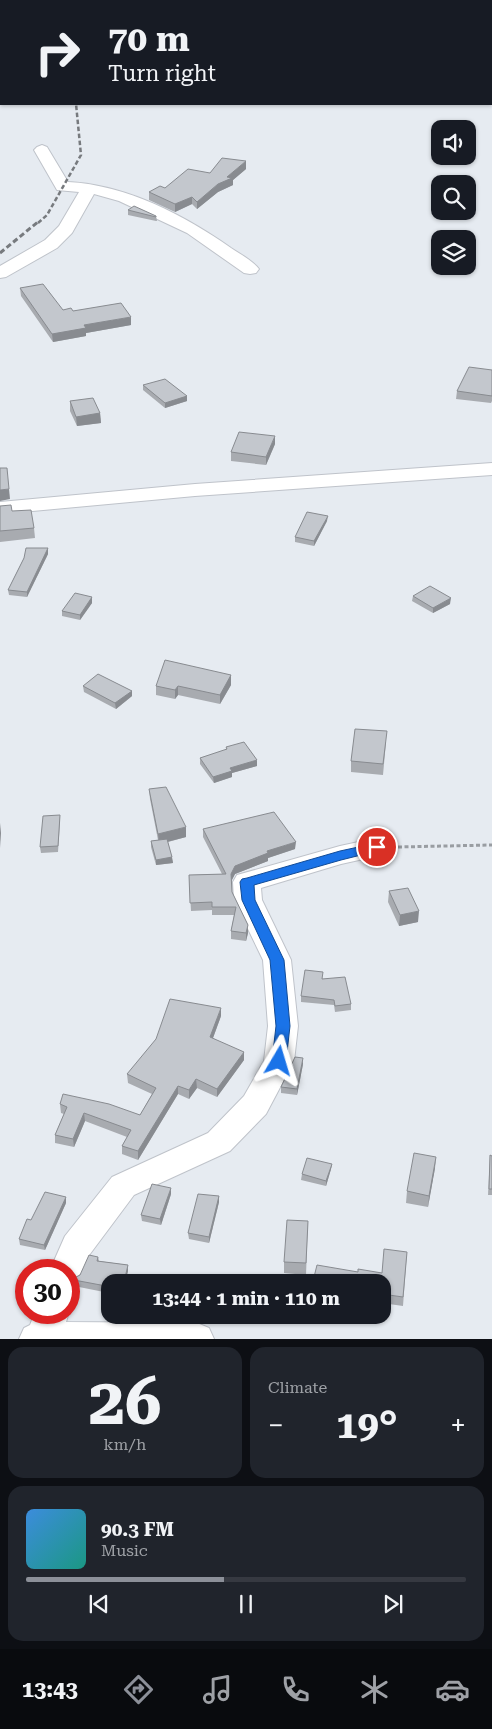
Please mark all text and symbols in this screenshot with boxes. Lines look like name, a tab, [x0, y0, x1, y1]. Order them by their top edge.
text: 70 m	[108, 19, 190, 60]
icon: right	[25, 20, 90, 85]
text: Turn right	[108, 61, 216, 86]
map controls	[431, 120, 476, 275]
button: sound	[431, 120, 476, 165]
button: search	[431, 175, 476, 220]
button: layers	[431, 230, 476, 275]
pin	[356, 826, 398, 868]
icon: arrive	[363, 833, 391, 861]
position arrow	[252, 1034, 304, 1086]
speed limit sign: 30	[15, 1259, 80, 1324]
text: 13:44 · 1 min · 110 m	[152, 1287, 340, 1310]
text: 26	[89, 1364, 161, 1440]
text: Climate	[268, 1378, 327, 1397]
text: 19°	[336, 1403, 398, 1447]
text: −	[268, 1409, 284, 1442]
text: +	[450, 1409, 466, 1442]
text: km/h	[104, 1435, 146, 1454]
text: 90.3 FM	[101, 1518, 174, 1541]
text: Music	[101, 1541, 148, 1560]
icon: previous	[85, 1590, 113, 1618]
icon: pause	[232, 1590, 260, 1618]
icon: next	[379, 1590, 407, 1618]
icon: directions	[121, 1672, 156, 1707]
icon: music	[200, 1672, 235, 1707]
icon: phone	[278, 1672, 313, 1707]
icon: climate	[357, 1672, 392, 1707]
icon: car	[435, 1672, 470, 1707]
text: 13:43	[22, 1677, 78, 1702]

